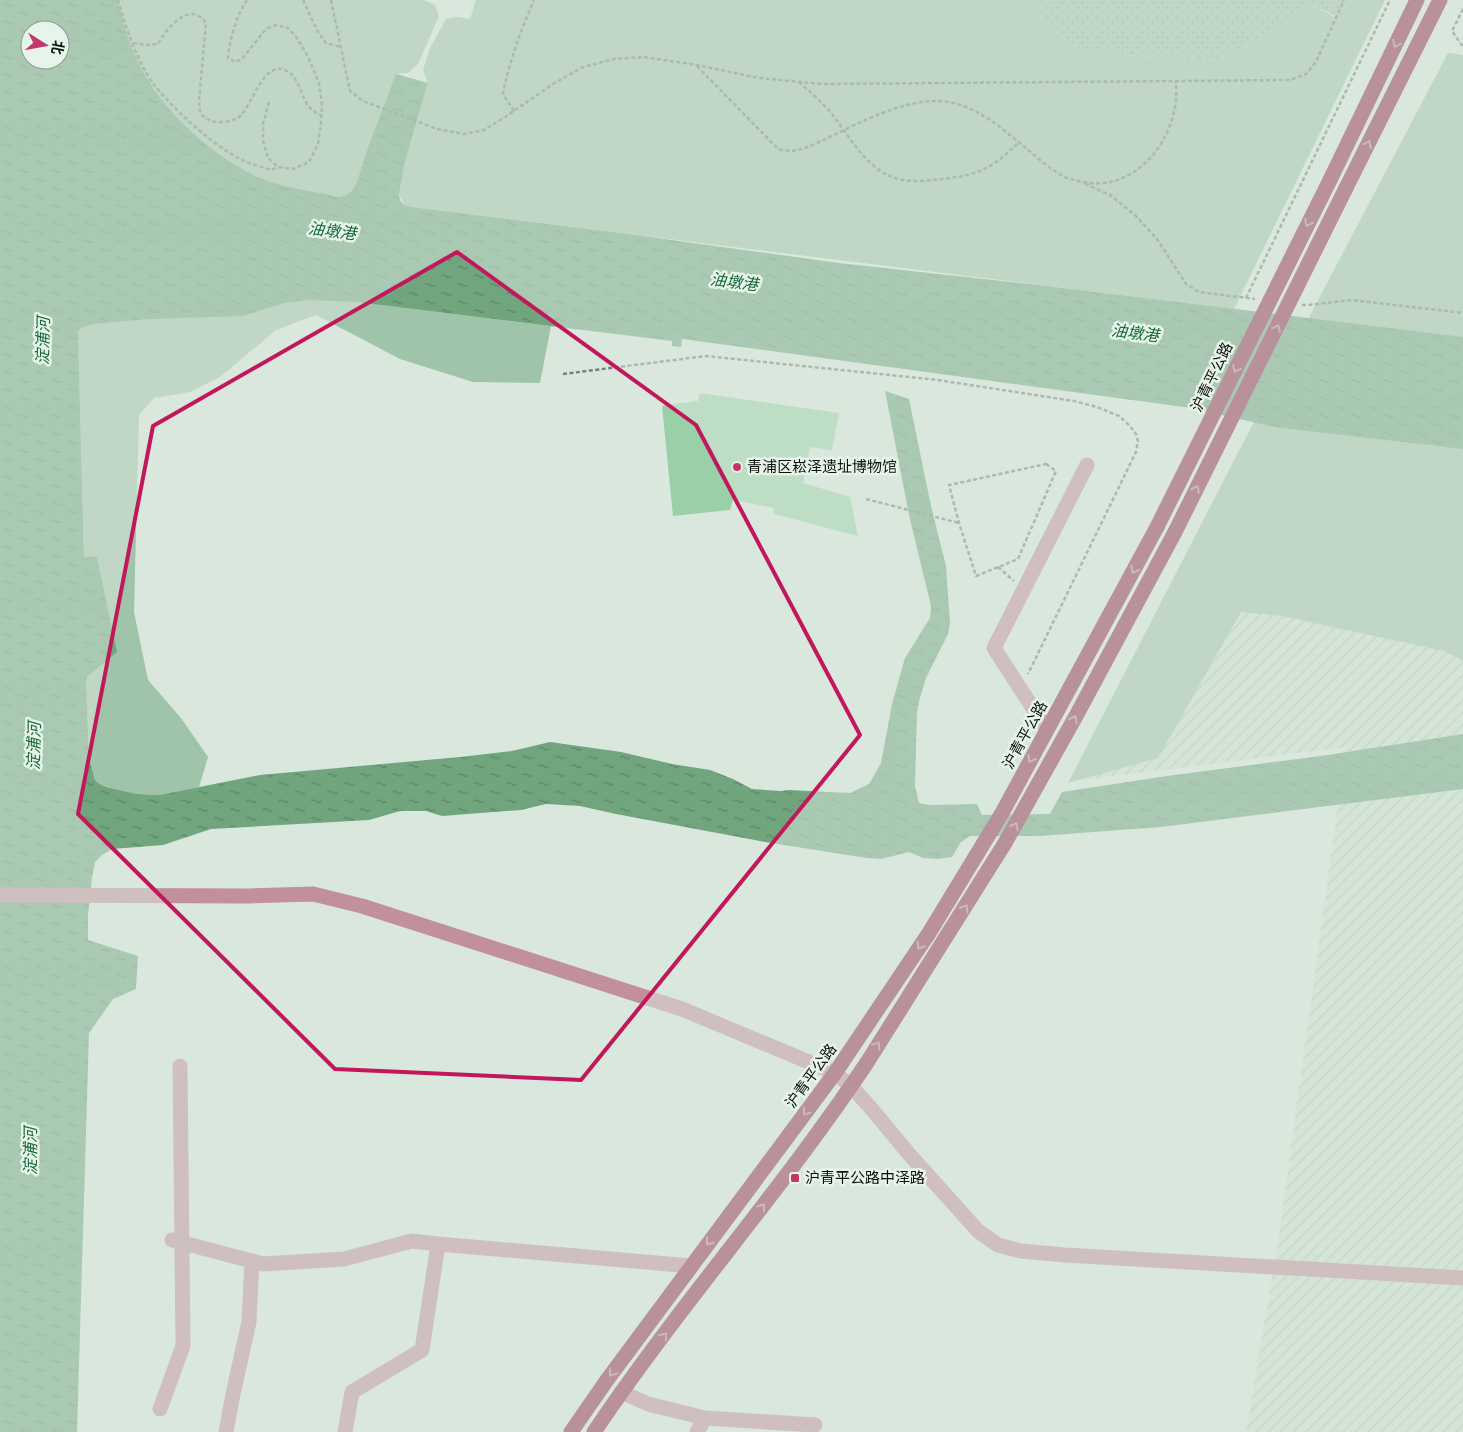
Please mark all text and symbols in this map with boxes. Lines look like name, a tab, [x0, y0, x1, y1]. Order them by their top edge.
north arrow	[20, 20, 70, 70]
text: 北	[48, 39, 67, 56]
one-way arrow	[1392, 39, 1402, 48]
one-way arrow	[1362, 141, 1372, 150]
one-way arrow	[1304, 218, 1314, 227]
water label: 油墩港	[307, 219, 359, 244]
water label: 油墩港	[709, 270, 761, 295]
water label: 淀浦河	[33, 314, 53, 365]
water label: 油墩港	[1110, 321, 1162, 346]
one-way arrow	[1271, 324, 1281, 333]
street label: 沪青平公路	[1187, 339, 1237, 415]
one-way arrow	[1232, 364, 1242, 373]
place label: 青浦区崧泽遗址博物馆	[747, 458, 897, 476]
marker: 青浦区崧泽遗址博物馆	[731, 461, 743, 473]
one-way arrow	[1190, 485, 1200, 494]
one-way arrow	[1130, 565, 1140, 574]
street label: 沪青平公路	[999, 698, 1051, 772]
one-way arrow	[1068, 716, 1078, 725]
water label: 淀浦河	[24, 719, 44, 770]
one-way arrow	[1027, 753, 1037, 762]
one-way arrow	[1009, 822, 1019, 831]
one-way arrow	[958, 905, 968, 914]
one-way arrow	[917, 941, 926, 950]
street label: 沪青平公路	[782, 1040, 840, 1112]
one-way arrow	[871, 1042, 881, 1051]
one-way arrow	[804, 1106, 812, 1115]
water label: 淀浦河	[21, 1124, 40, 1175]
place label: 沪青平公路中泽路	[805, 1169, 925, 1187]
marker: 沪青平公路中泽路	[789, 1172, 801, 1184]
one-way arrow	[756, 1203, 765, 1213]
one-way arrow	[706, 1236, 715, 1246]
one-way arrow	[658, 1333, 666, 1342]
one-way arrow	[609, 1367, 618, 1377]

